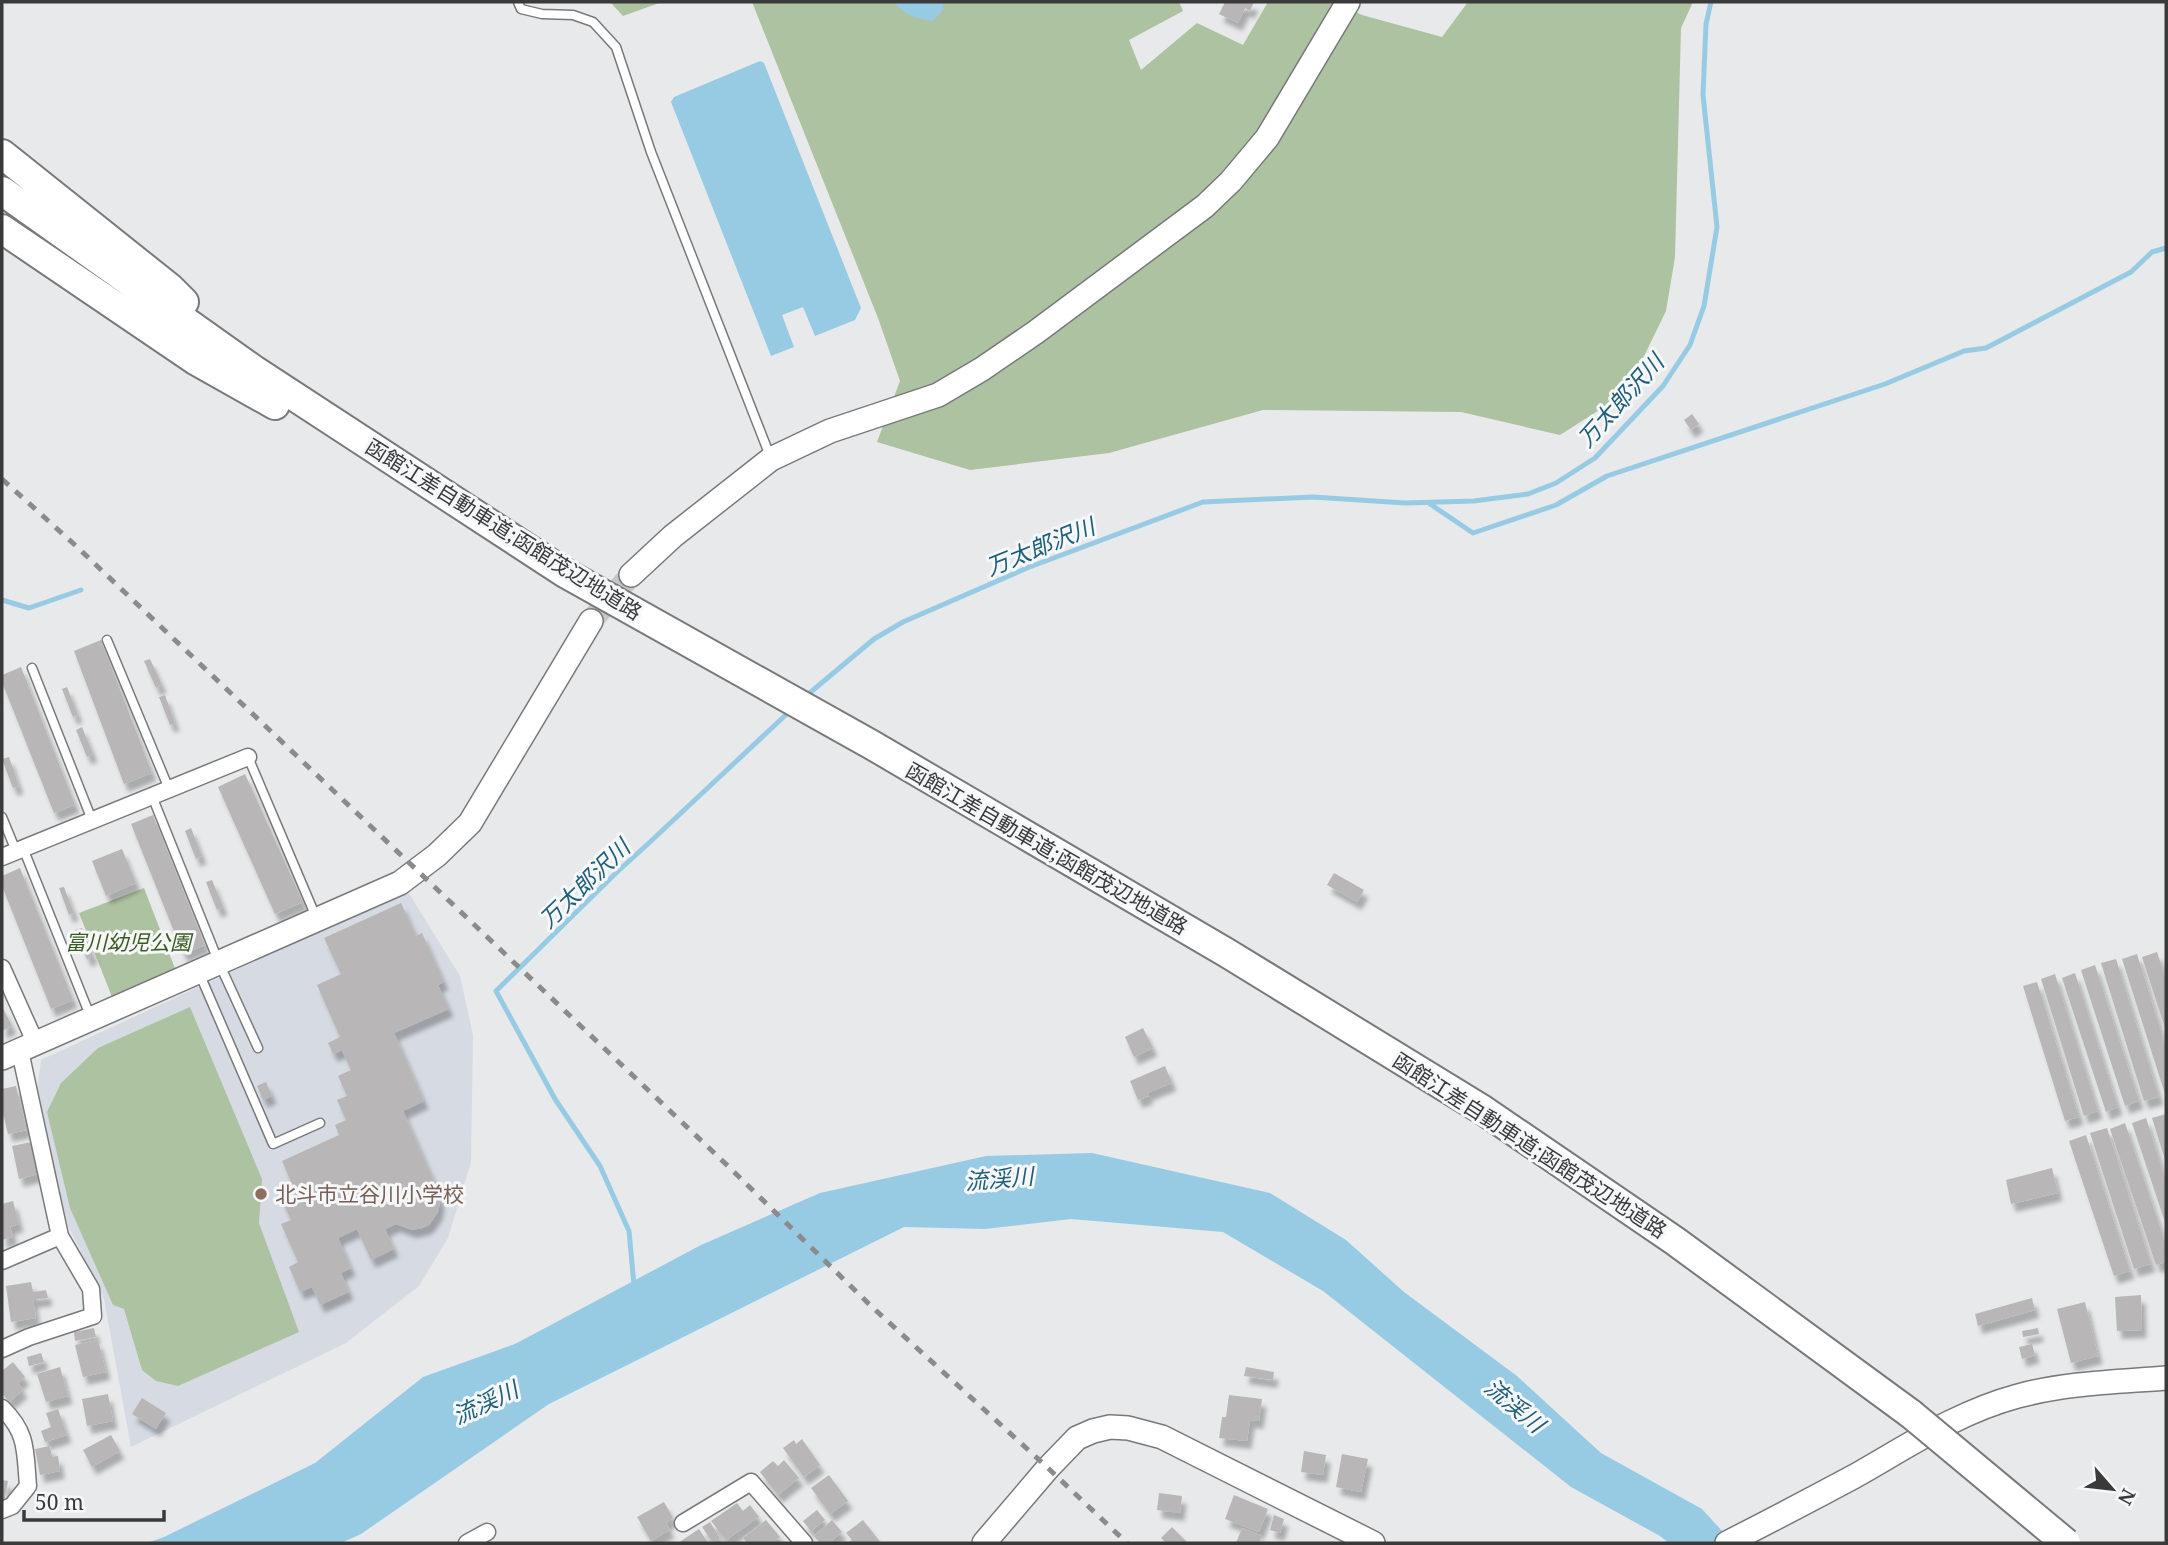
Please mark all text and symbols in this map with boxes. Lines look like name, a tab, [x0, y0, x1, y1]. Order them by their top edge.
water label: 万太郎沢川	[1570, 344, 1672, 453]
street label: 函館江差自動車道;函館茂辺地道路	[360, 432, 648, 626]
water label: 万太郎沢川	[981, 509, 1102, 582]
street label: 函館江差自動車道;函館茂辺地道路	[901, 756, 1193, 940]
water label: 万太郎沢川	[532, 829, 639, 934]
park label: 富川幼児公園	[65, 928, 194, 956]
street label: 函館江差自動車道;函館茂辺地道路	[1388, 1046, 1672, 1244]
water label: 流渓川	[963, 1159, 1038, 1197]
place label: 北斗市立谷川小学校	[275, 1180, 464, 1208]
marker: 北斗市立谷川小学校	[253, 1186, 269, 1202]
water label: 流渓川	[1478, 1371, 1554, 1441]
water label: 流渓川	[447, 1372, 526, 1431]
north arrow	[2077, 1454, 2147, 1524]
scale bar	[24, 1478, 164, 1522]
text: N	[2112, 1484, 2142, 1510]
text: 50 m	[35, 1488, 84, 1516]

